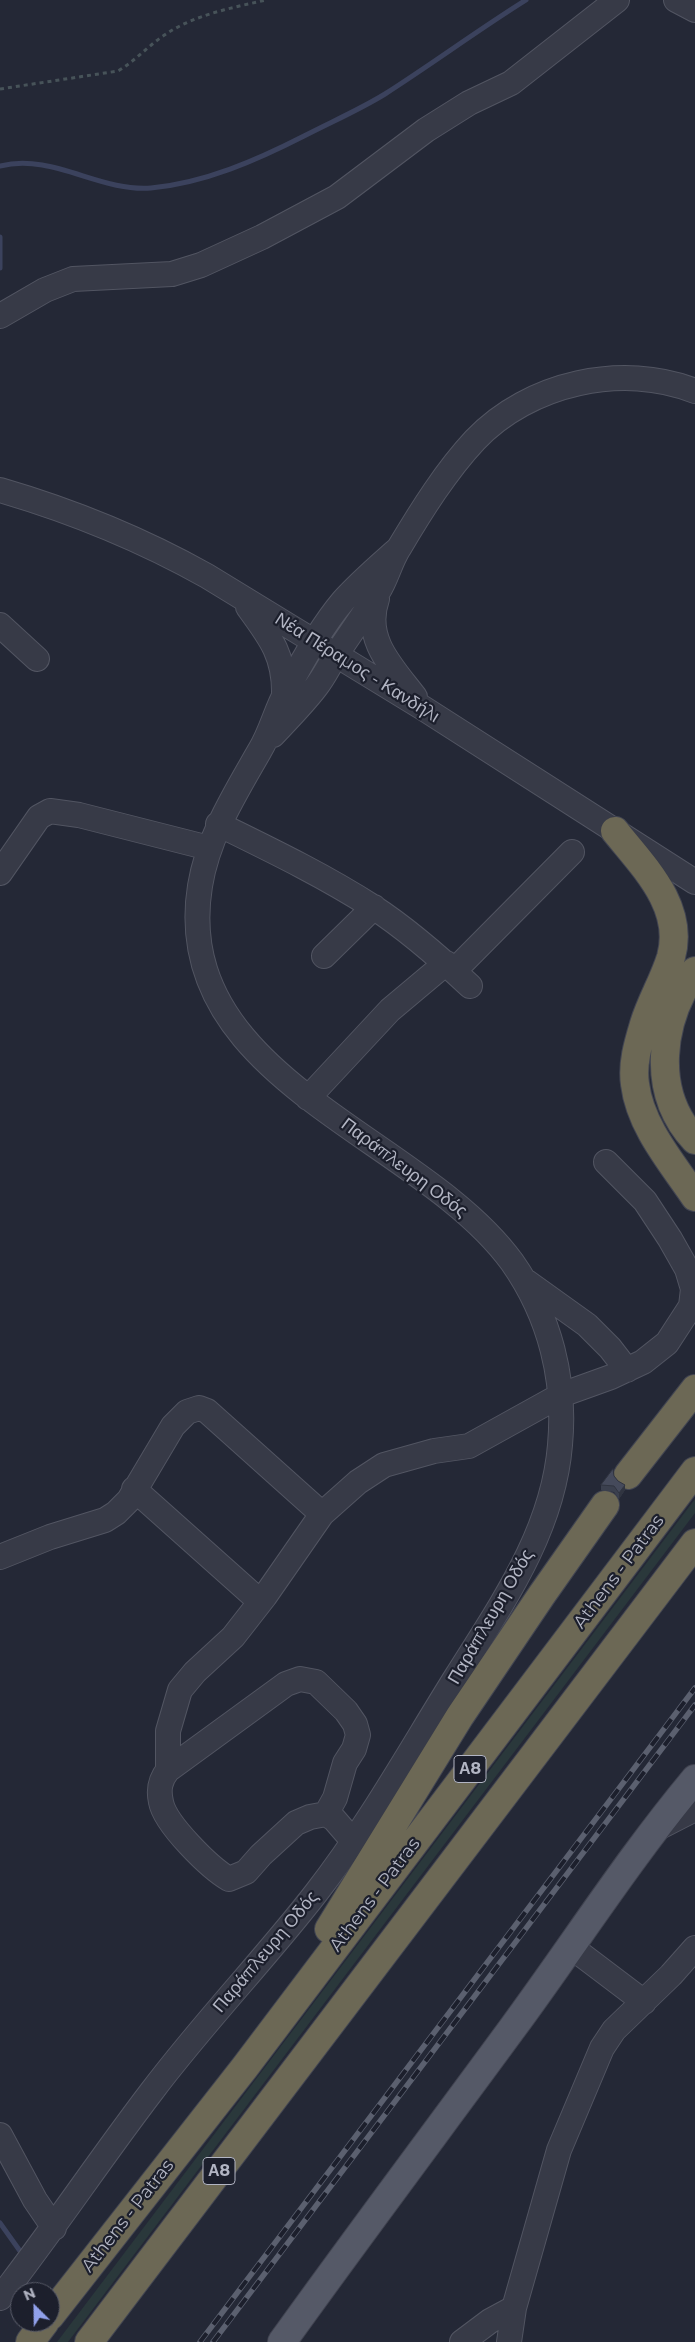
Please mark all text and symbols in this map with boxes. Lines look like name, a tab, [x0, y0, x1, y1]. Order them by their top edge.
street label: Νέα Πέραμος - Κανδήλι	[271, 609, 443, 727]
street label: Παράπλευρη Οδός	[337, 1114, 471, 1222]
street label: Athens - Patras	[569, 1511, 669, 1633]
street label: Παράπλευρη Οδός	[444, 1546, 538, 1688]
road number: Α8	[454, 1756, 486, 1782]
street label: Athens - Patras	[325, 1834, 425, 1956]
street label: Παράπλευρη Οδός	[209, 1887, 323, 2017]
street label: Athens - Patras	[77, 2155, 179, 2277]
road number: Α8	[203, 2158, 235, 2184]
north arrow	[10, 2282, 60, 2332]
text: N	[21, 2284, 38, 2305]

